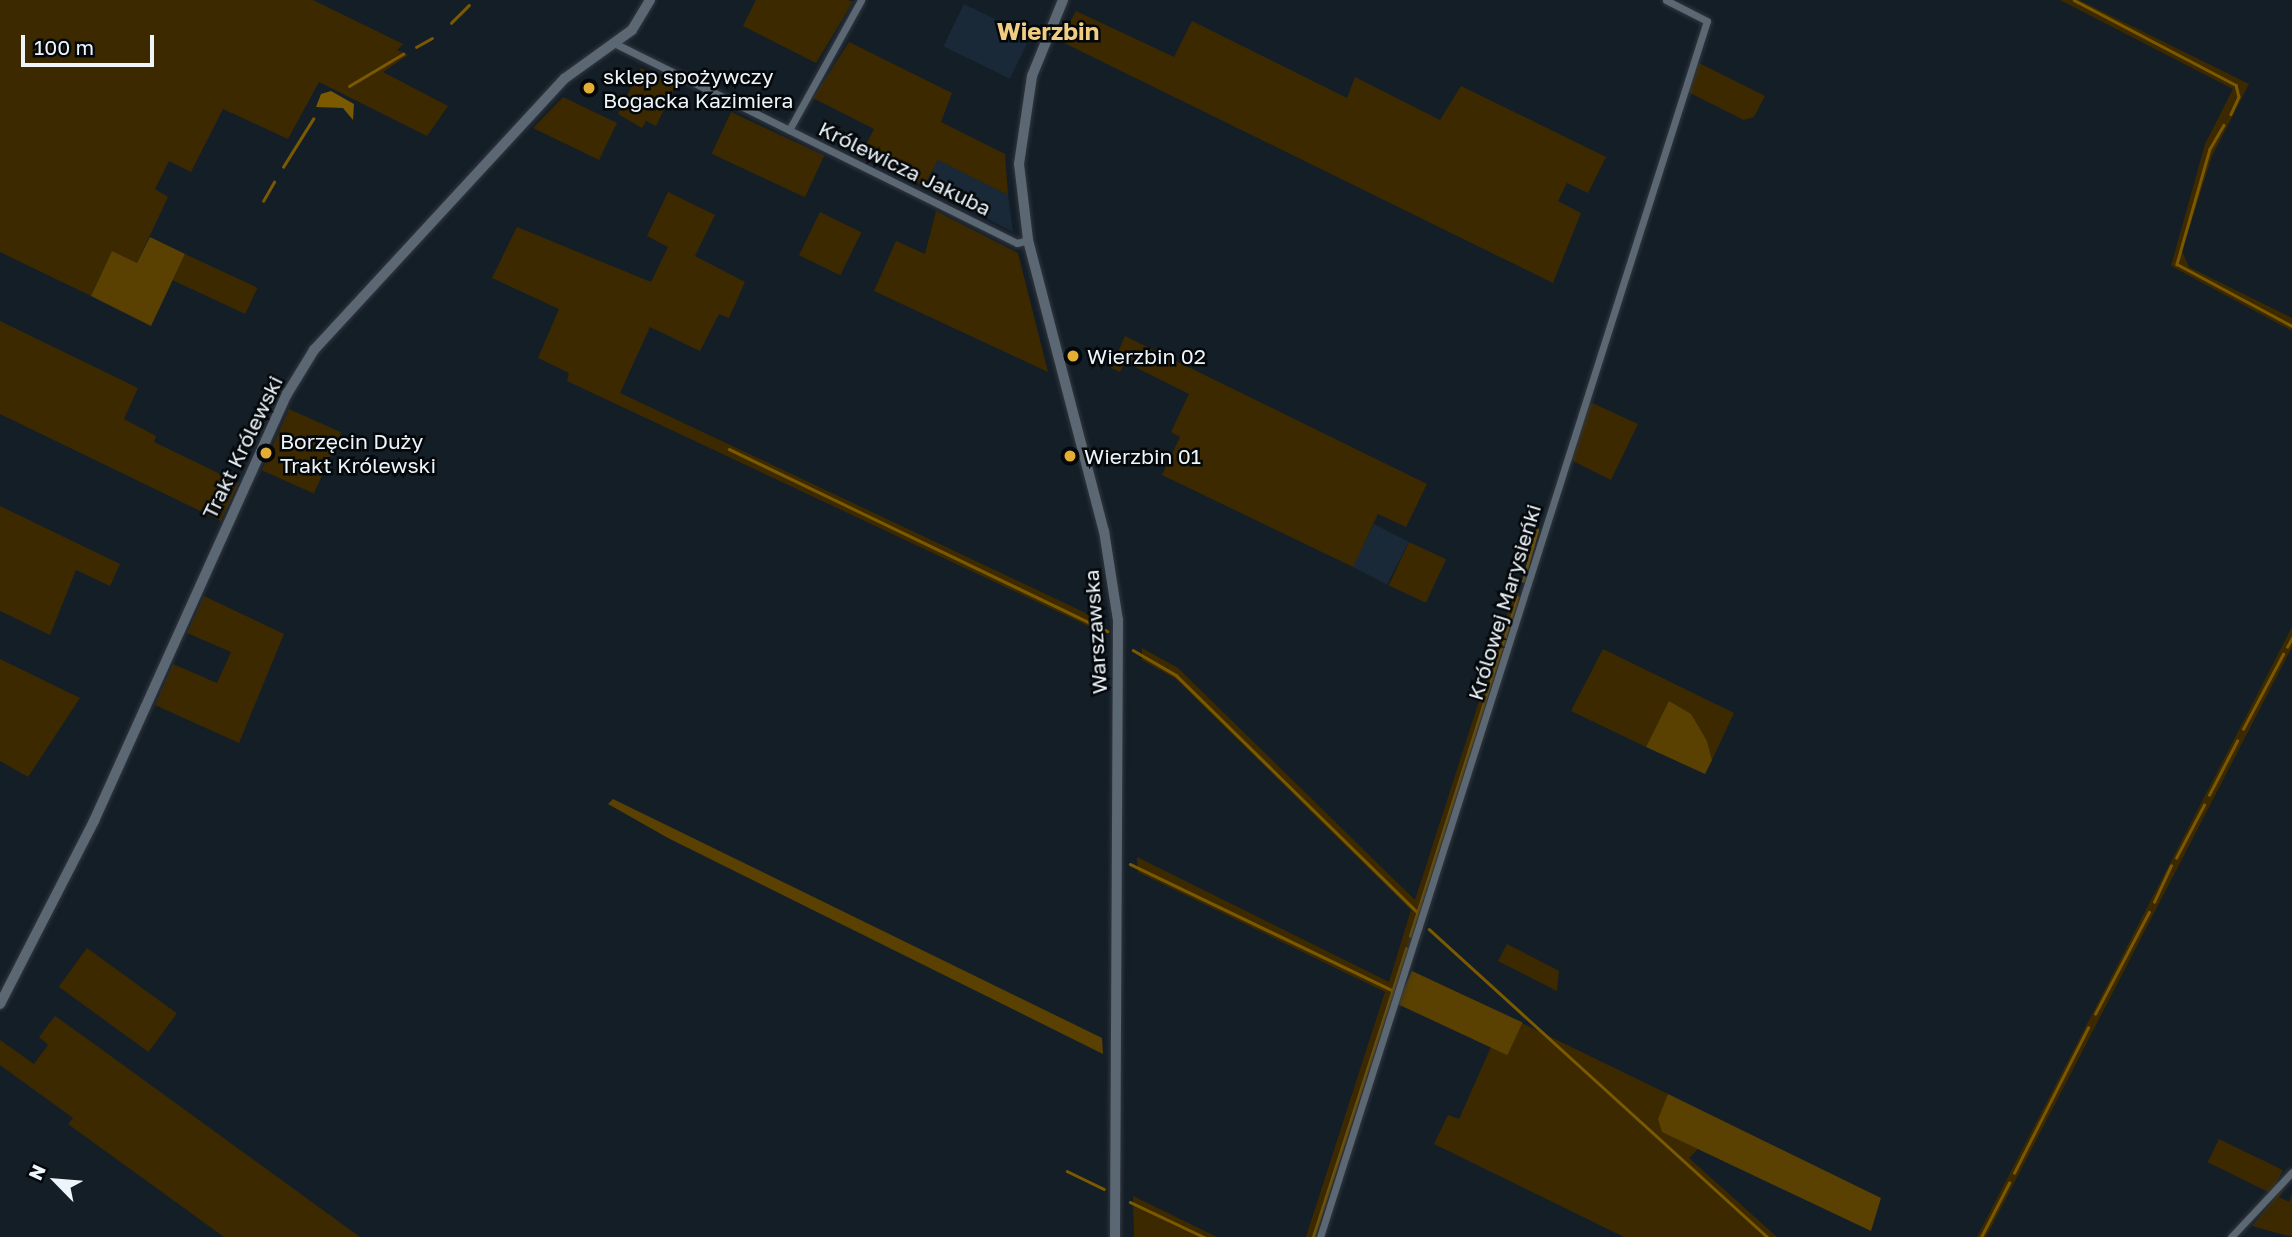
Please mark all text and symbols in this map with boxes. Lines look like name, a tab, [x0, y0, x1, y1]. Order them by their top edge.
district label: Wierzbin	[997, 17, 1099, 45]
scale bar	[24, 21, 158, 65]
text: 100 m	[34, 34, 94, 60]
place label: sklep spożywczy Bogacka Kazimiera	[603, 63, 793, 113]
marker: sklep spożywczy Bogacka Kazimiera	[581, 80, 597, 96]
street label: Królewicza Jakuba	[815, 115, 995, 221]
place label: Wierzbin 02	[1087, 343, 1206, 369]
marker: Wierzbin 02	[1065, 348, 1081, 364]
street label: Trakt Królewski	[196, 371, 288, 523]
place label: Borzęcin Duży Trakt Królewski	[280, 428, 436, 478]
place label: Wierzbin 01	[1084, 443, 1201, 469]
marker: Borzęcin Duży Trakt Królewski	[258, 445, 274, 461]
marker: Wierzbin 01	[1062, 448, 1078, 464]
street label: Królowej Marysieńki	[1462, 501, 1546, 703]
street label: Warszawska	[1078, 569, 1112, 695]
north arrow	[21, 1146, 91, 1216]
text: N	[23, 1161, 50, 1183]

